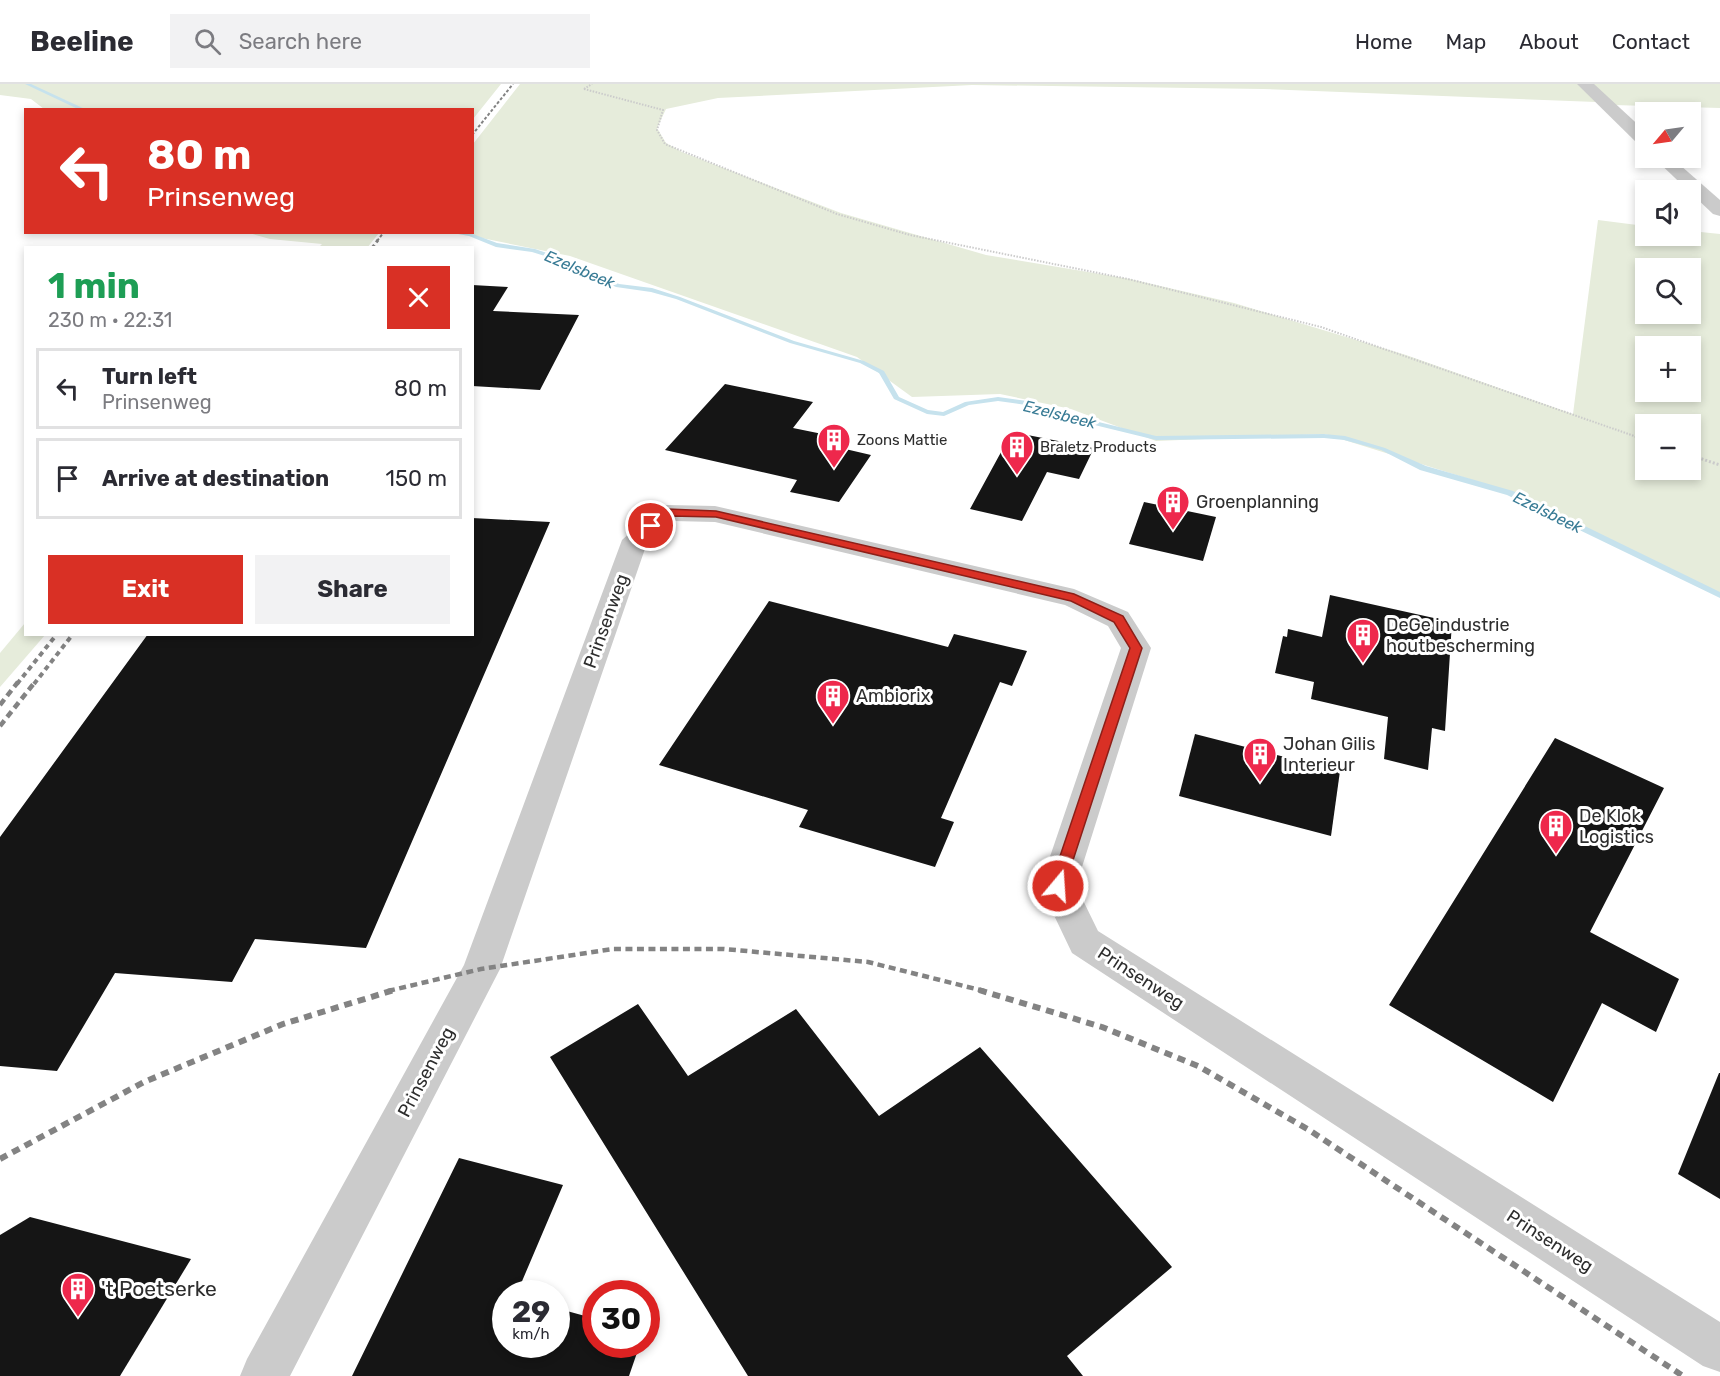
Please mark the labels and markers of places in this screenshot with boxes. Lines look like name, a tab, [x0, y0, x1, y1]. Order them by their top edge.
building icon: Zoons Mattie	[816, 422, 852, 469]
building icon: Braletz Products	[999, 429, 1035, 476]
place label: Zoons Mattie	[857, 431, 947, 449]
place label: Braletz Products	[1040, 438, 1157, 456]
building icon: Groenplanning	[1155, 484, 1191, 531]
place label: Groenplanning	[1196, 491, 1319, 513]
pin	[625, 500, 676, 551]
place label: DeGe industrie houtbescherming	[1386, 614, 1535, 657]
building icon: DeGe industrie houtbescherming	[1345, 617, 1381, 664]
building icon: Ambiorix	[815, 678, 851, 725]
place label: Ambiorix	[856, 685, 931, 707]
place label: Johan Gilis Interieur	[1283, 733, 1375, 776]
building icon: Johan Gilis Interieur	[1242, 736, 1278, 783]
place label: De Klok Logistics	[1579, 805, 1654, 848]
building icon: De Klok Logistics	[1538, 808, 1574, 855]
building icon: 't Poetserke	[60, 1271, 96, 1318]
place label: 't Poetserke	[101, 1276, 217, 1301]

